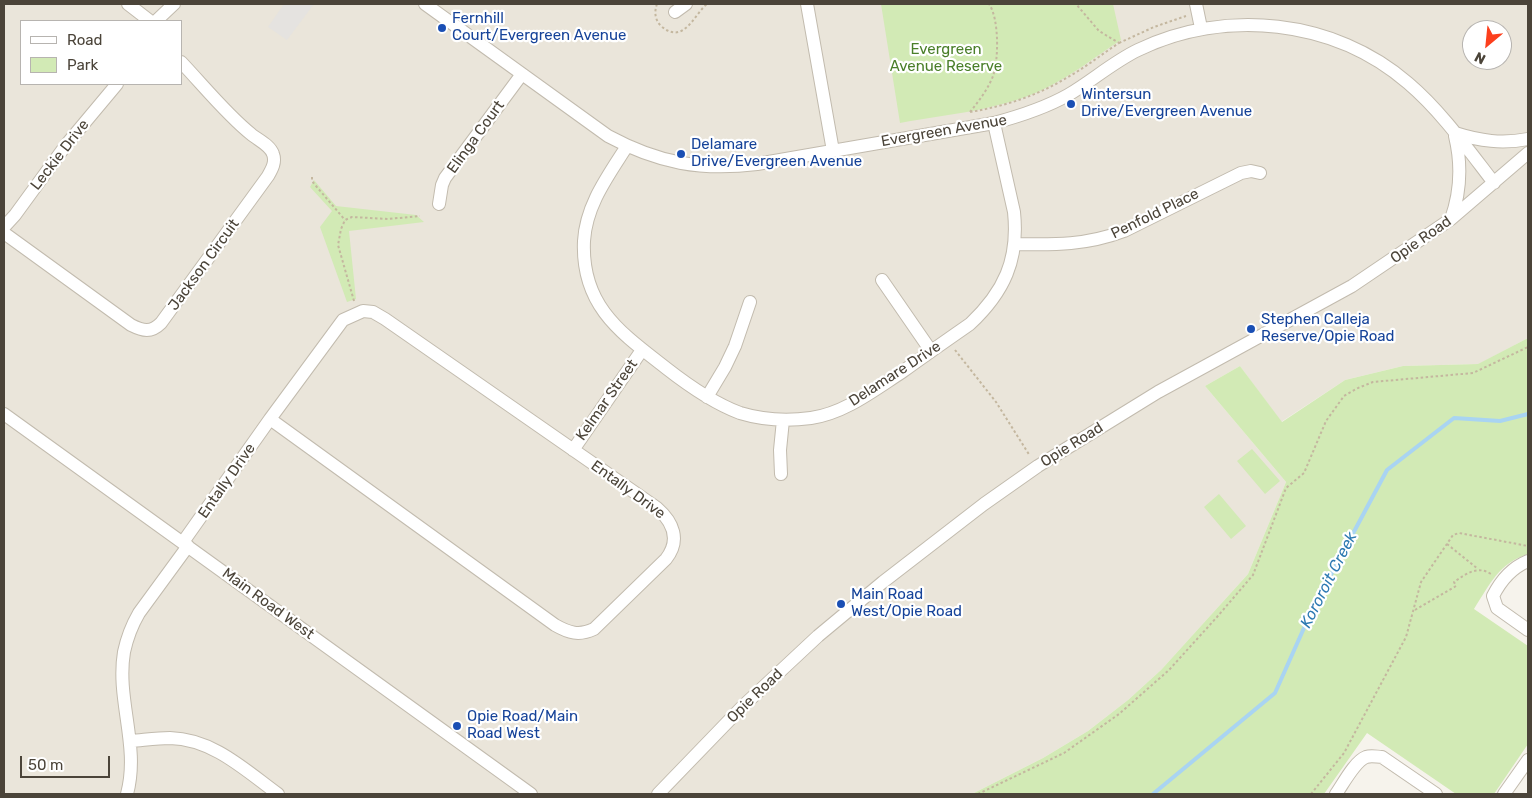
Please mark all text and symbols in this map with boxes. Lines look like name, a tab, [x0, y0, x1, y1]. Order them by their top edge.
place label: Fernhill Court/Evergreen Avenue	[452, 10, 626, 45]
legend	[20, 20, 182, 85]
north arrow	[1462, 20, 1512, 70]
marker: Fernhill Court/Evergreen Avenue	[436, 22, 448, 34]
text: Road	[67, 31, 103, 49]
park label: Evergreen Avenue Reserve	[890, 41, 1002, 76]
text: N	[1472, 48, 1489, 68]
text: Park	[67, 56, 98, 74]
place label: Wintersun Drive/Evergreen Avenue	[1081, 86, 1252, 121]
street label: Elinga Court	[444, 97, 508, 177]
marker: Wintersun Drive/Evergreen Avenue	[1065, 98, 1077, 110]
street label: Evergreen Avenue	[880, 111, 1008, 151]
street label: Leckie Drive	[27, 116, 93, 194]
place label: Delamare Drive/Evergreen Avenue	[691, 136, 862, 171]
marker: Delamare Drive/Evergreen Avenue	[675, 148, 687, 160]
street label: Penfold Place	[1108, 185, 1202, 243]
street label: Opie Road	[1387, 212, 1455, 268]
street label: Jackson Circuit	[165, 216, 243, 314]
place label: Stephen Calleja Reserve/Opie Road	[1261, 311, 1395, 346]
marker: Stephen Calleja Reserve/Opie Road	[1245, 323, 1257, 335]
street label: Delamare Drive	[846, 338, 944, 410]
street label: Kelmar Street	[572, 356, 642, 444]
street label: Opie Road	[1037, 419, 1107, 471]
street label: Entally Drive	[195, 440, 259, 522]
street label: Entally Drive	[587, 457, 669, 523]
water label: Kororoit Creek	[1297, 529, 1361, 631]
street label: Main Road West	[218, 565, 318, 643]
place label: Main Road West/Opie Road	[851, 586, 962, 621]
marker: Main Road West/Opie Road	[835, 598, 847, 610]
street label: Opie Road	[723, 665, 787, 727]
place label: Opie Road/Main Road West	[467, 708, 578, 743]
marker: Opie Road/Main Road West	[451, 720, 463, 732]
scale bar	[22, 746, 112, 778]
text: 50 m	[28, 756, 63, 774]

